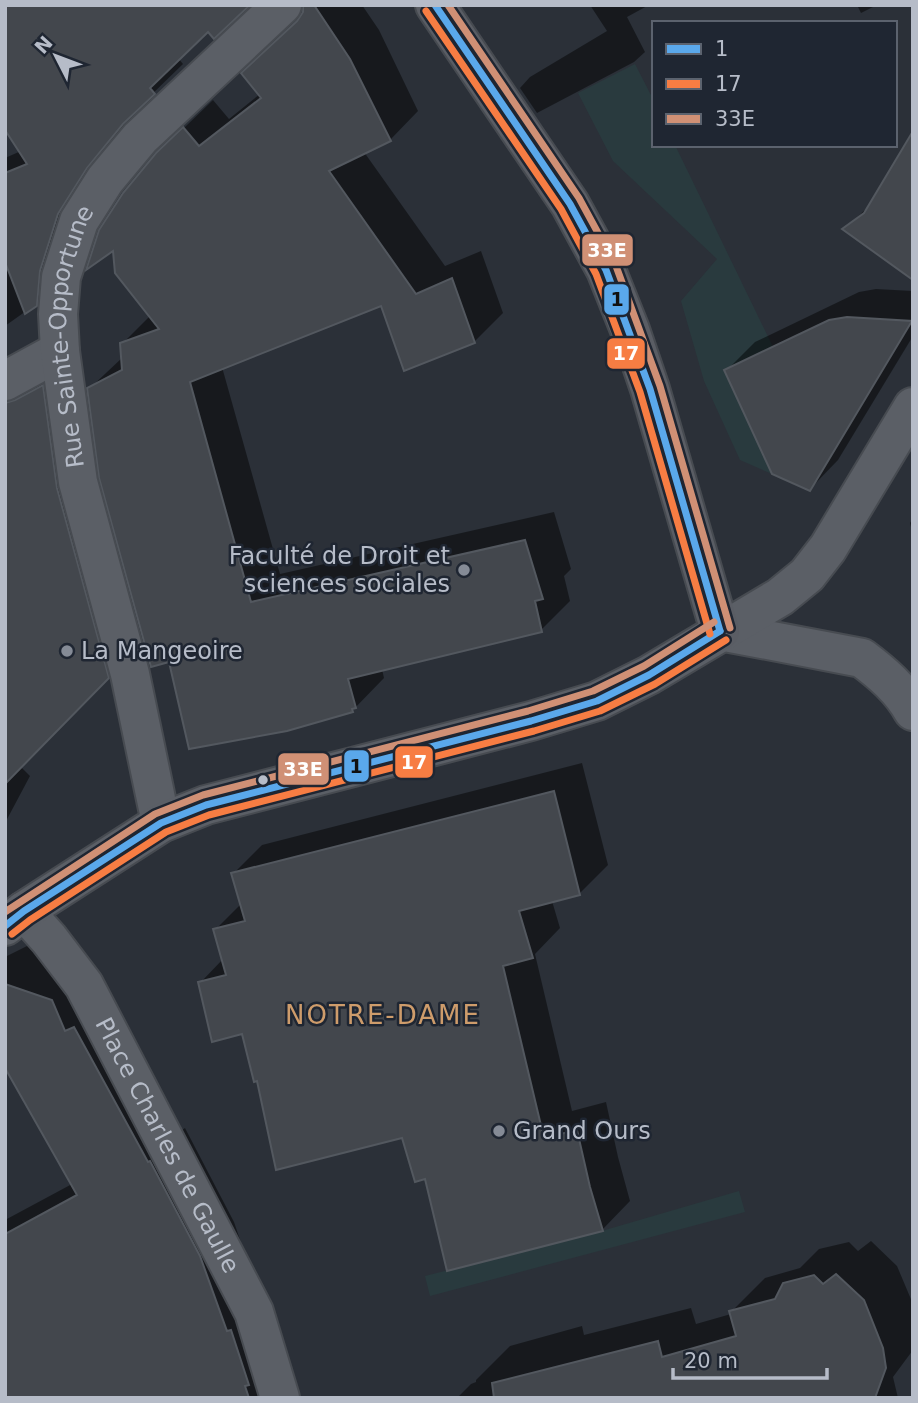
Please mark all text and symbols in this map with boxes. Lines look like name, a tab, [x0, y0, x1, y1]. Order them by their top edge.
north arrow	[21, 21, 91, 91]
legend	[652, 21, 897, 147]
text: N	[30, 31, 57, 58]
text: 1	[715, 37, 728, 61]
text: 17	[715, 72, 742, 96]
text: 33E	[715, 107, 755, 131]
street label: Rue Sainte-Opportune	[44, 200, 100, 470]
line badge: 33E	[581, 233, 634, 267]
text: 33E	[587, 239, 627, 261]
line badge: 1	[603, 283, 630, 316]
text: 1	[610, 288, 624, 310]
line badge: 17	[606, 337, 646, 370]
text: 17	[613, 342, 639, 364]
place label: Faculté de Droit et sciences sociales	[229, 542, 450, 598]
marker: Faculté de Droit et sciences sociales	[456, 562, 472, 578]
place label: La Mangeoire	[81, 637, 243, 665]
marker: La Mangeoire	[59, 643, 75, 659]
line badge: 17	[394, 745, 434, 779]
line badge: 1	[343, 749, 370, 783]
text: 17	[401, 751, 427, 773]
line badge: 33E	[277, 752, 330, 786]
text: 1	[349, 755, 363, 777]
text: 33E	[283, 758, 323, 780]
unlabelled marker	[256, 773, 270, 787]
district label: NOTRE-DAME	[285, 1000, 481, 1030]
street label: Place Charles de Gaulle	[89, 1013, 245, 1278]
place label: Grand Ours	[513, 1117, 651, 1145]
marker: Grand Ours	[491, 1123, 507, 1139]
scale bar	[673, 1336, 827, 1380]
text: 20 m	[684, 1349, 738, 1373]

